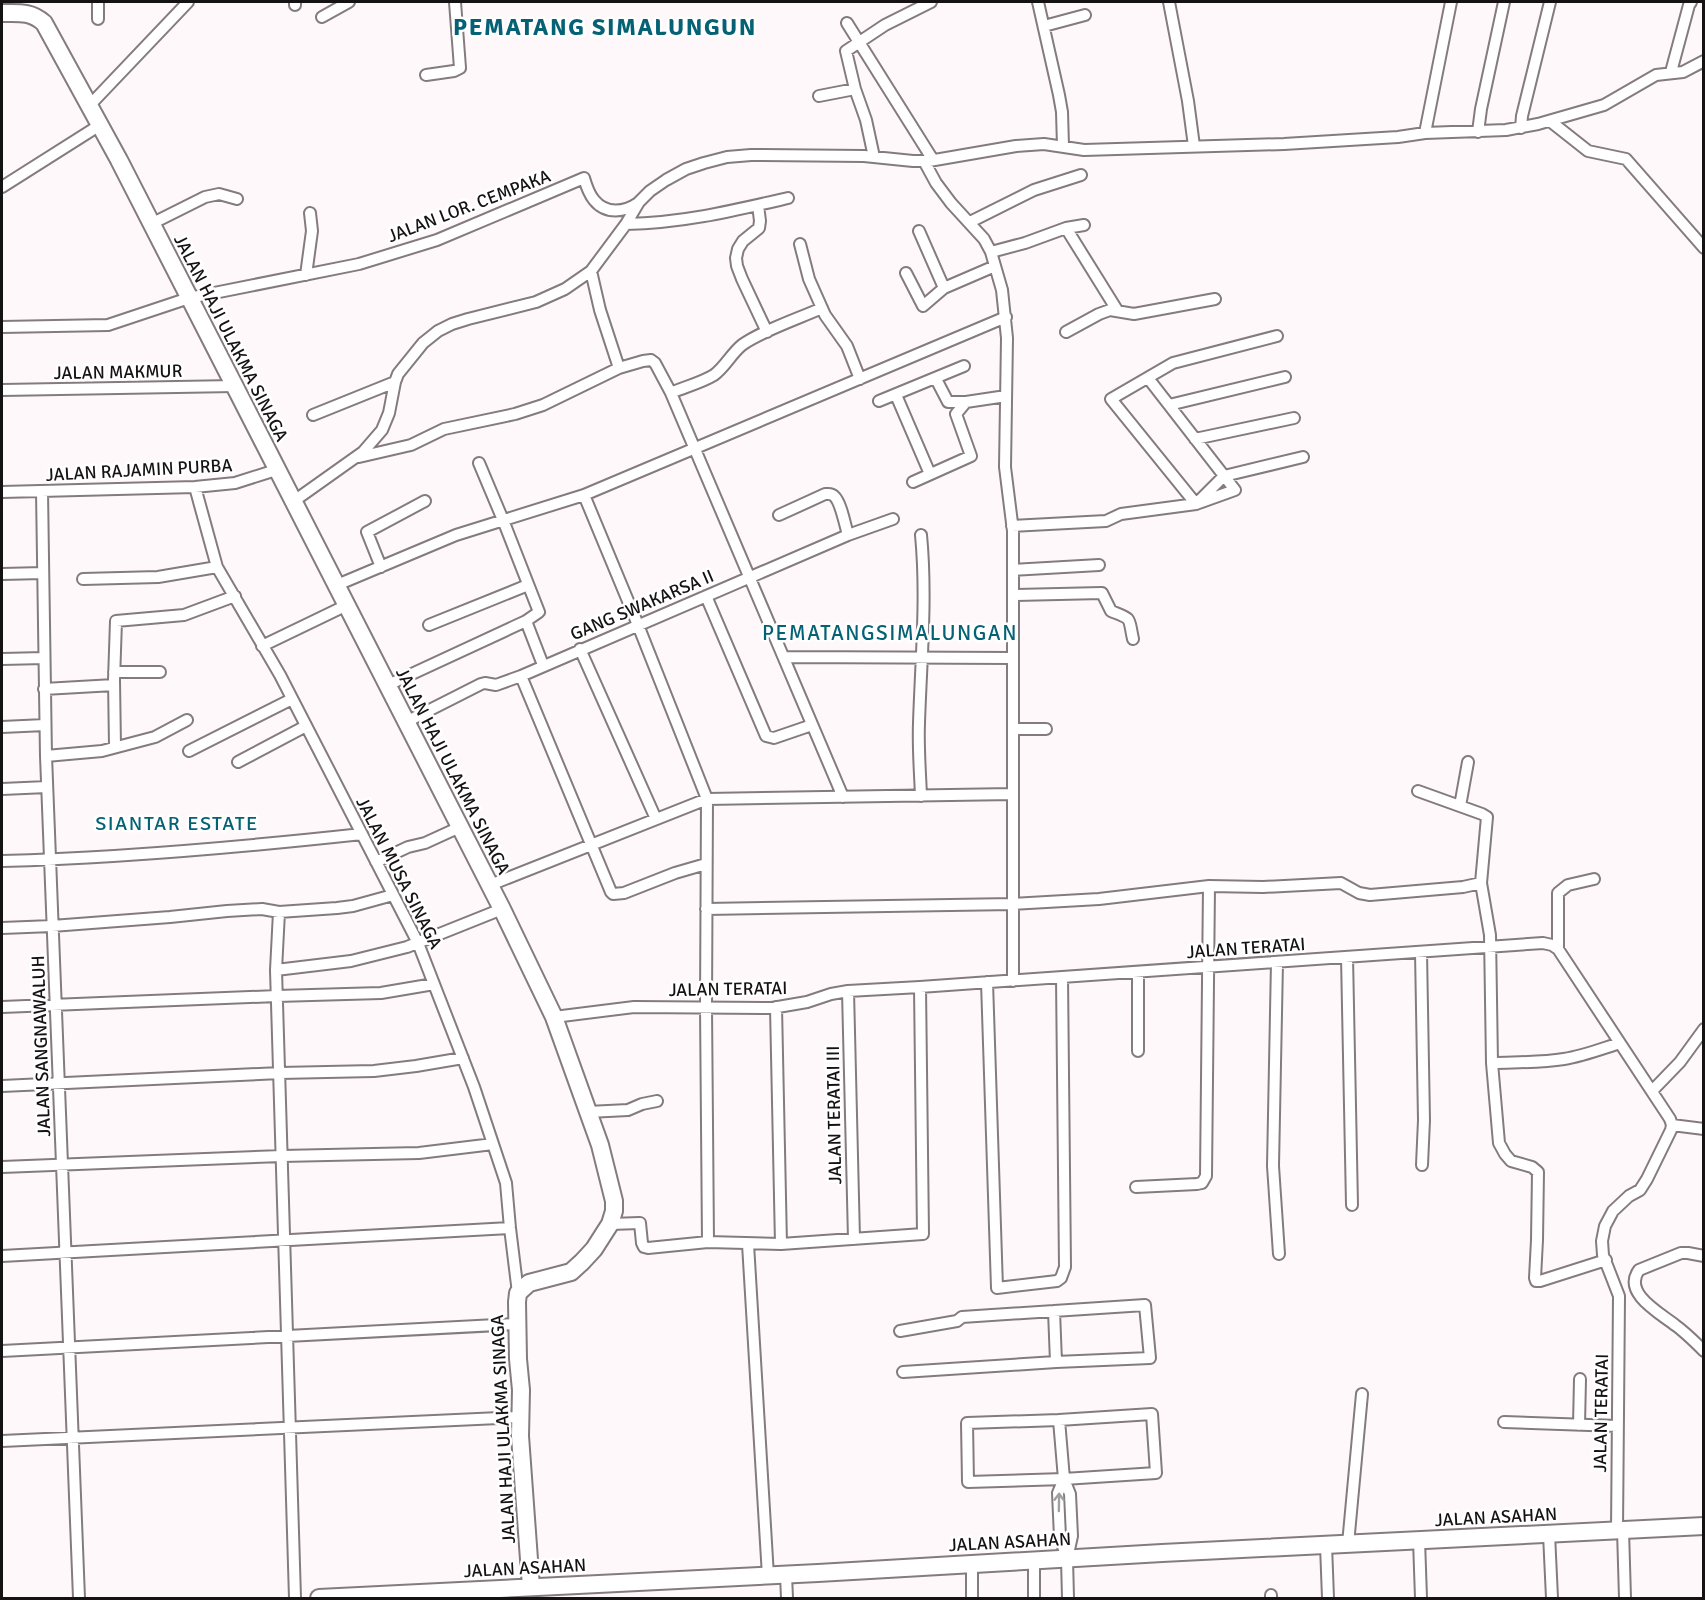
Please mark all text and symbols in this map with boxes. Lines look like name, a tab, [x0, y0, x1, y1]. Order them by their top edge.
district label: PEMATANG SIMALUNGUN	[453, 12, 757, 42]
street label: JALAN LOR. CEMPAKA	[384, 165, 554, 247]
street label: JALAN HAJI ULAKMA SINAGA	[169, 231, 293, 445]
street label: JALAN MAKMUR	[53, 360, 183, 384]
street label: JALAN RAJAMIN PURBA	[45, 454, 233, 486]
street label: GANG SWAKARSA II	[567, 565, 717, 645]
district label: PEMATANGSIMALUNGAN	[762, 620, 1018, 646]
street label: JALAN HAJI ULAKMA SINAGA	[391, 664, 515, 878]
street label: JALAN MUSA SINAGA	[351, 793, 447, 953]
district label: SIANTAR ESTATE	[95, 811, 259, 836]
street label: JALAN TERATAI	[1186, 933, 1306, 963]
street label: JALAN SANGNAWALUH	[27, 955, 55, 1137]
street label: JALAN TERATAI	[668, 977, 788, 1001]
street label: JALAN TERATAI III	[822, 1045, 846, 1185]
street label: JALAN HAJI ULAKMA SINAGA	[486, 1314, 520, 1544]
street label: JALAN TERATAI	[1589, 1353, 1613, 1473]
one-way arrow	[1053, 1492, 1065, 1512]
street label: JALAN ASAHAN	[1434, 1503, 1558, 1531]
street label: JALAN ASAHAN	[948, 1528, 1072, 1556]
street label: JALAN ASAHAN	[463, 1554, 587, 1582]

